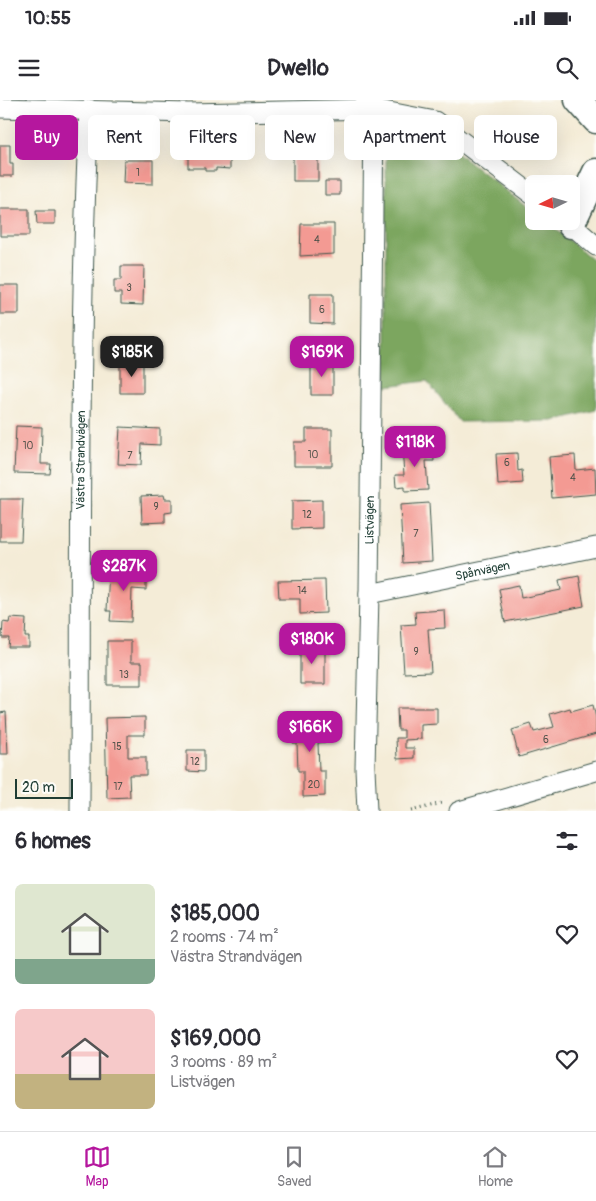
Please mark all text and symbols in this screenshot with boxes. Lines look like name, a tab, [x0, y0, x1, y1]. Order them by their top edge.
text: 10:55	[25, 6, 71, 30]
icon: menu	[15, 54, 43, 82]
text: Dwello	[267, 54, 329, 82]
icon: search	[553, 54, 581, 82]
chip: Buy	[15, 115, 78, 160]
chip: Rent	[88, 115, 160, 160]
chip: Filters	[170, 115, 255, 160]
chip: New	[265, 115, 334, 160]
chip: Apartment	[344, 115, 464, 160]
chip: House	[474, 115, 557, 160]
house number: 1	[136, 167, 140, 179]
north arrow	[525, 175, 580, 230]
map controls	[525, 175, 580, 230]
house number: 4	[314, 234, 320, 246]
house number: 3	[126, 282, 132, 294]
house number: 6	[319, 304, 325, 316]
pin: $185K	[97, 336, 167, 378]
pin: $169K	[287, 336, 357, 378]
text: $185K	[111, 342, 153, 362]
text: $169K	[301, 342, 343, 362]
street label: Västra Strandvägen	[74, 410, 89, 510]
pin: $118K	[380, 426, 450, 468]
text: $118K	[396, 432, 434, 452]
house number: 10	[23, 440, 34, 452]
house number: 10	[308, 449, 319, 461]
house number: 7	[127, 450, 133, 462]
house number: 6	[504, 457, 510, 469]
house number: 4	[570, 472, 576, 484]
street label: Listvägen	[363, 495, 378, 545]
house number: 9	[153, 501, 159, 513]
house number: 12	[302, 509, 312, 521]
house number: 7	[413, 528, 419, 540]
pin: $287K	[89, 550, 159, 592]
text: $287K	[102, 556, 146, 576]
street label: Spånvägen	[454, 558, 512, 584]
house number: 14	[297, 585, 307, 597]
pin: $180K	[277, 622, 347, 665]
text: $180K	[290, 629, 334, 649]
house number: 9	[413, 646, 419, 658]
house number: 13	[119, 669, 129, 681]
pin: $166K	[275, 710, 345, 753]
text: $166K	[288, 717, 332, 737]
house number: 6	[543, 734, 549, 746]
house number: 15	[112, 741, 122, 753]
house number: 12	[190, 756, 200, 768]
scale bar	[15, 776, 72, 799]
text: 20 m	[22, 779, 55, 796]
house number: 20	[308, 779, 320, 791]
house number: 17	[113, 781, 123, 793]
icon: filters	[553, 827, 581, 855]
text: 6 homes	[15, 828, 91, 855]
text: $185,000	[170, 900, 260, 927]
icon: home	[55, 904, 115, 964]
icon: heart	[553, 920, 581, 948]
text: 2 rooms · 74 m²	[170, 927, 279, 947]
text: Västra Strandvägen	[170, 947, 302, 967]
text: $169,000	[170, 1025, 261, 1052]
icon: home	[55, 1029, 115, 1089]
icon: heart	[553, 1045, 581, 1073]
text: 3 rooms · 89 m²	[170, 1052, 277, 1072]
text: Listvägen	[170, 1072, 235, 1092]
tab: Map	[83, 1143, 111, 1190]
tab: Saved	[277, 1143, 312, 1190]
tab: Home	[478, 1143, 513, 1190]

